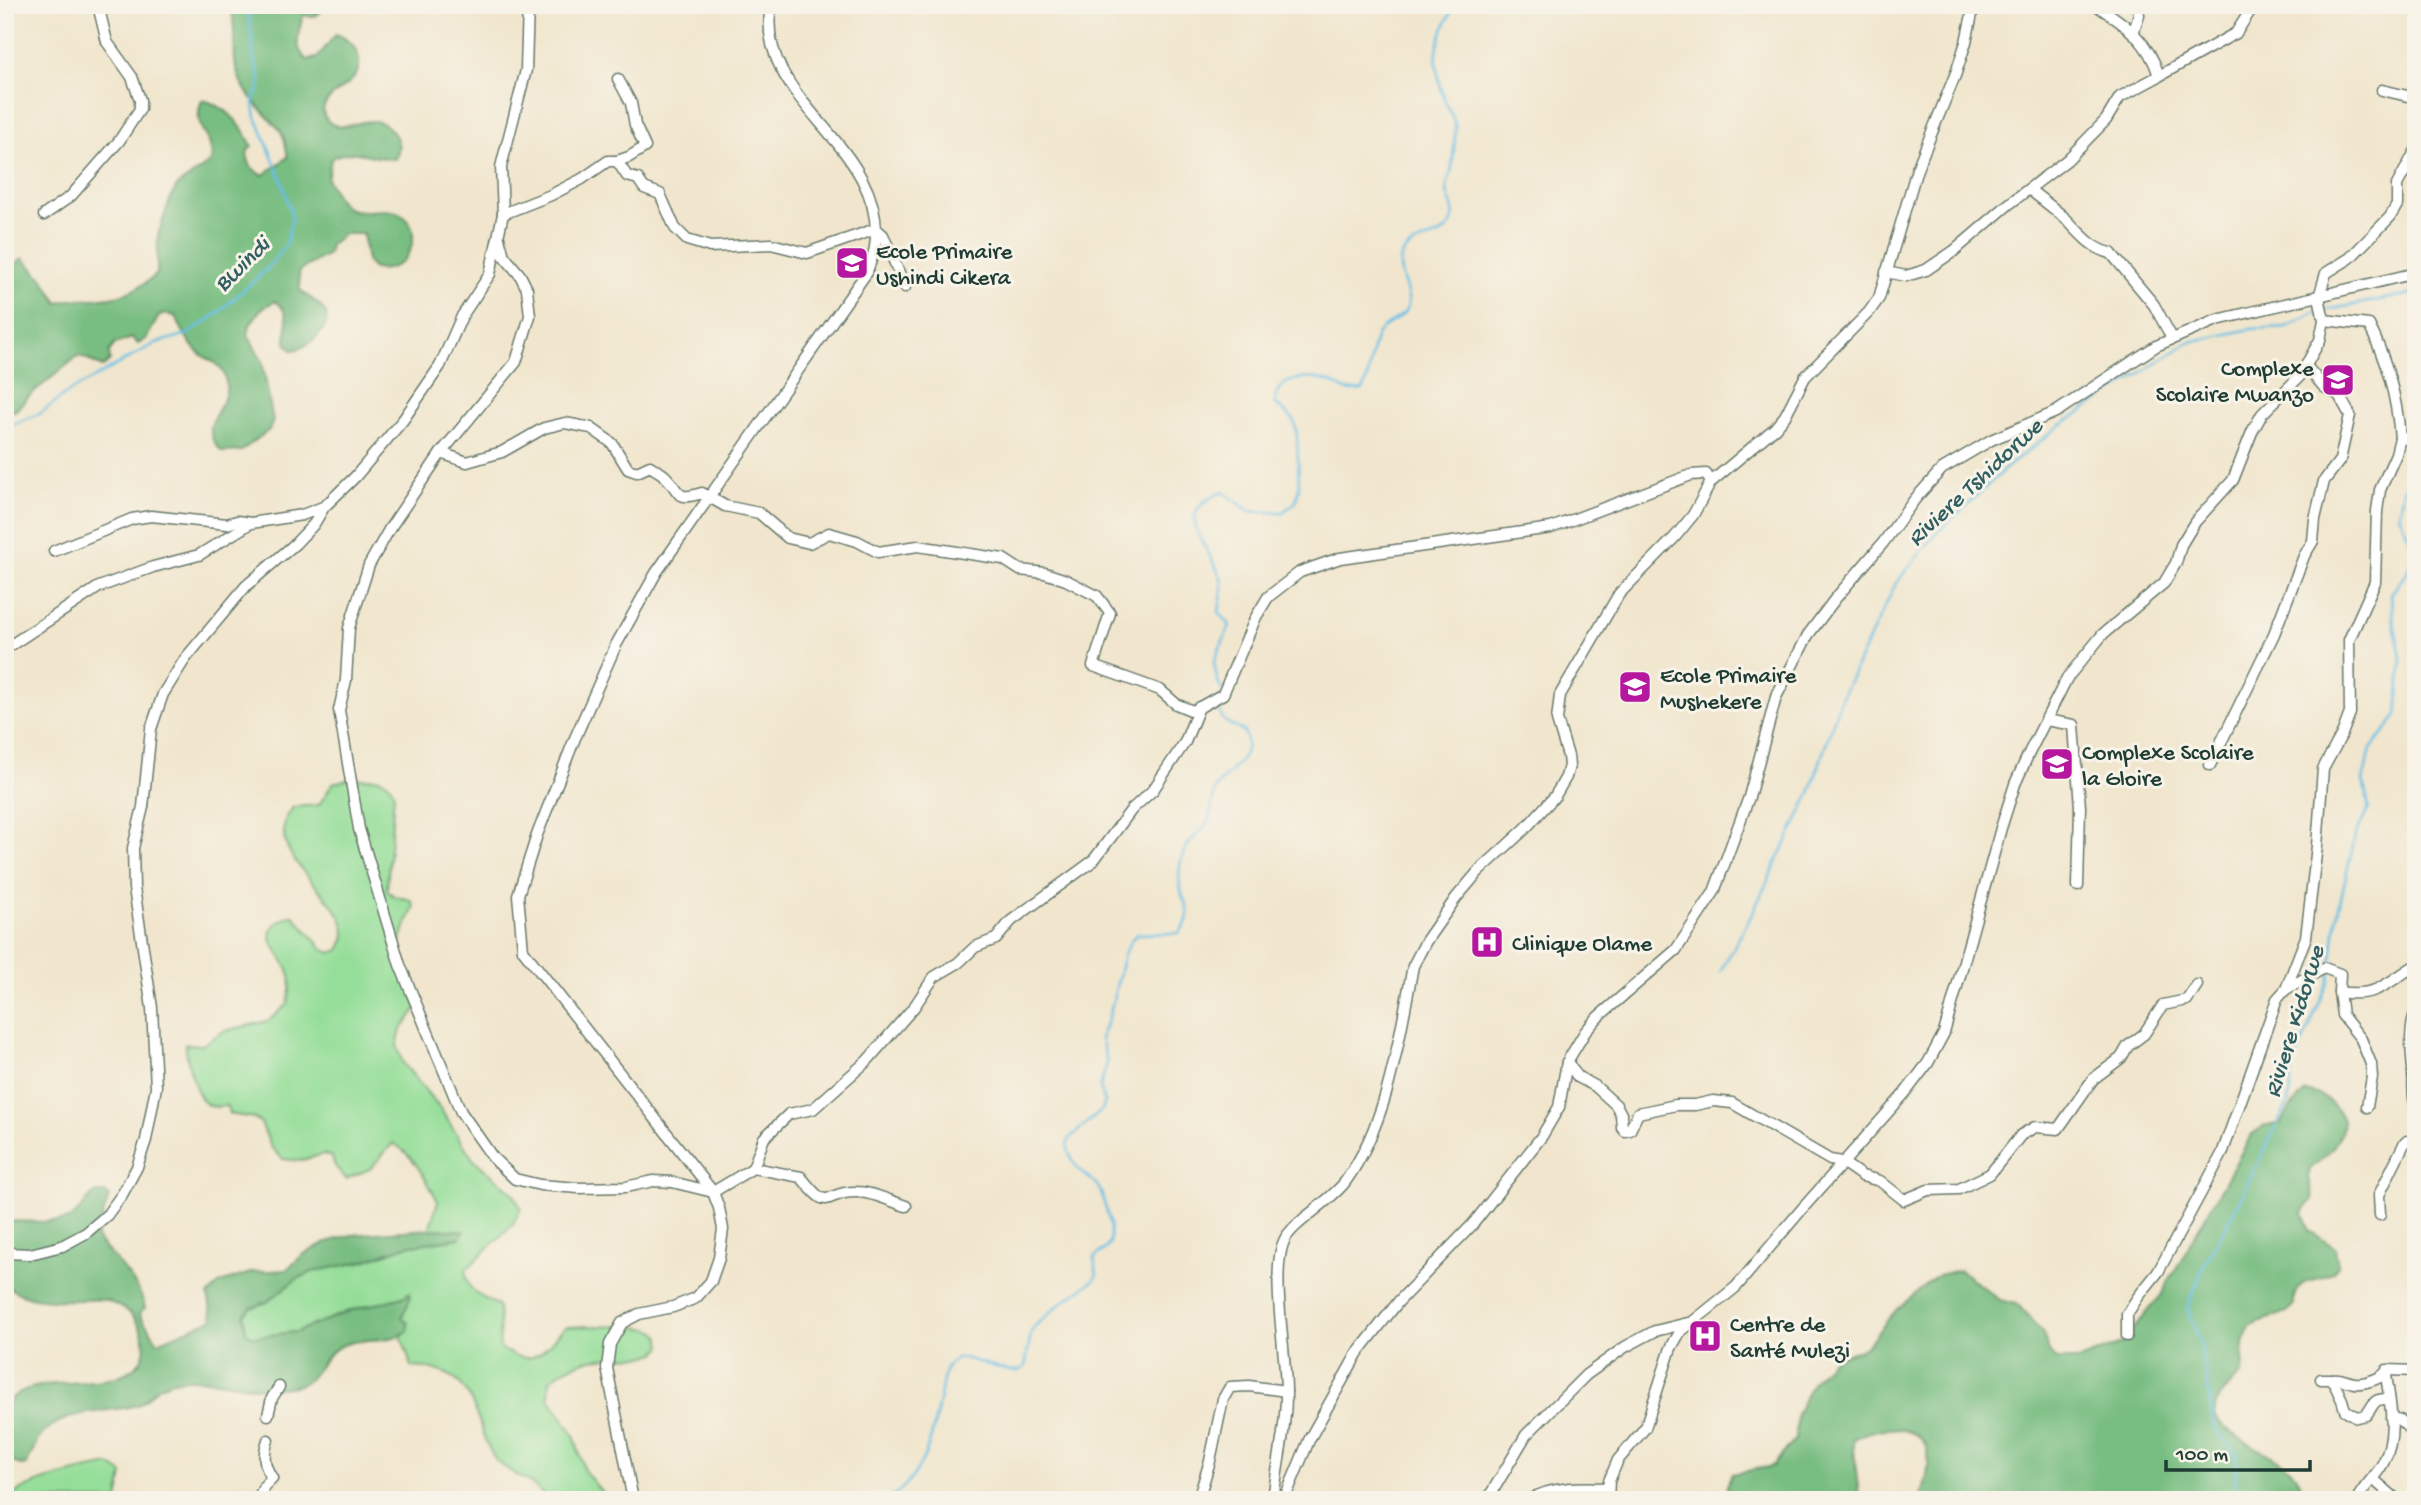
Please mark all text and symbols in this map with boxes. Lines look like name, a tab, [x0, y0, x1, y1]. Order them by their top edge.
water label: Bwindi	[209, 230, 280, 299]
place label: Ecole Primaire Ushindi Cikera	[876, 240, 1014, 293]
school or university icon: Ecole Primaire Ushindi Cikera	[833, 244, 871, 282]
place label: Complexe Scolaire Mwanzo	[2156, 357, 2315, 410]
school or university icon: Complexe Scolaire Mwanzo	[2319, 361, 2357, 399]
water label: Riviere Tshidorwe	[1903, 412, 2051, 554]
place label: Ecole Primaire Mushekere	[1660, 664, 1798, 717]
school or university icon: Ecole Primaire Mushekere	[1616, 668, 1654, 706]
place label: Complexe Scolaire la Gloire	[2082, 741, 2255, 794]
school or university icon: Complexe Scolaire la Gloire	[2038, 745, 2076, 783]
hospital icon: Clinique Olame	[1468, 923, 1506, 961]
place label: Clinique Olame	[1512, 932, 1653, 959]
water label: Riviere Kidorwe	[2260, 941, 2334, 1101]
place label: Centre de Santé Mulezi	[1730, 1313, 1850, 1366]
hospital icon: Centre de Santé Mulezi	[1686, 1317, 1724, 1355]
scale bar	[2166, 1428, 2309, 1472]
text: 100 m	[2175, 1444, 2228, 1469]

